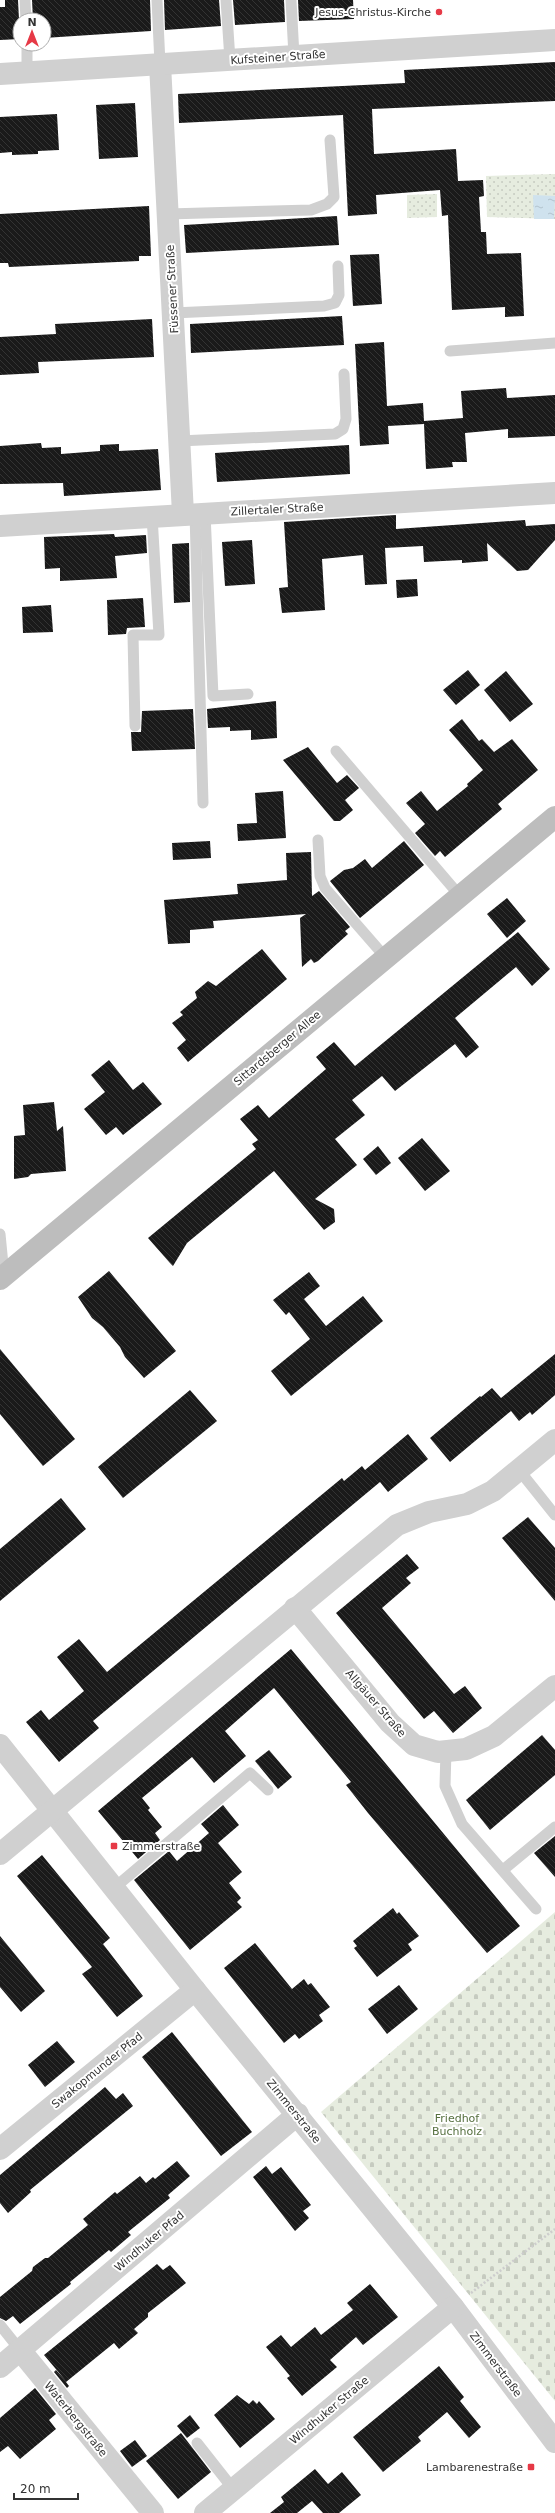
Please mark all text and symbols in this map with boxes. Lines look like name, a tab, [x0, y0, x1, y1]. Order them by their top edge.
place label: Jesus-Christus-Kirche	[314, 6, 431, 19]
marker: Jesus-Christus-Kirche	[434, 7, 444, 17]
north arrow	[12, 12, 52, 52]
text: N	[27, 16, 37, 29]
street label: Kufsteiner Straße	[230, 48, 326, 67]
street label: Füssener Straße	[164, 244, 181, 334]
street label: Zillertaler Straße	[230, 501, 324, 518]
street label: Sittardsberger Allee	[231, 1008, 324, 1089]
street label: Allgäuer Straße	[343, 1667, 409, 1740]
place label: Zimmerstraße	[122, 1840, 201, 1853]
marker: Zimmerstraße	[109, 1841, 119, 1851]
street label: Swakopmunder Pfad	[49, 2030, 145, 2111]
street label: Zimmerstraße	[264, 2077, 323, 2146]
park label: Friedhof Buchholz	[432, 2112, 482, 2138]
street label: Windhuker Pfad	[112, 2209, 187, 2274]
street label: Zimmerstraße	[467, 2329, 524, 2400]
street label: Windhuker Straße	[287, 2374, 371, 2447]
street label: Waterbergstraße	[41, 2379, 110, 2460]
place label: Lambarenestraße	[426, 2461, 523, 2474]
marker: Lambarenestraße	[526, 2462, 536, 2472]
scale bar	[14, 2475, 78, 2501]
text: 20 m	[20, 2482, 51, 2496]

